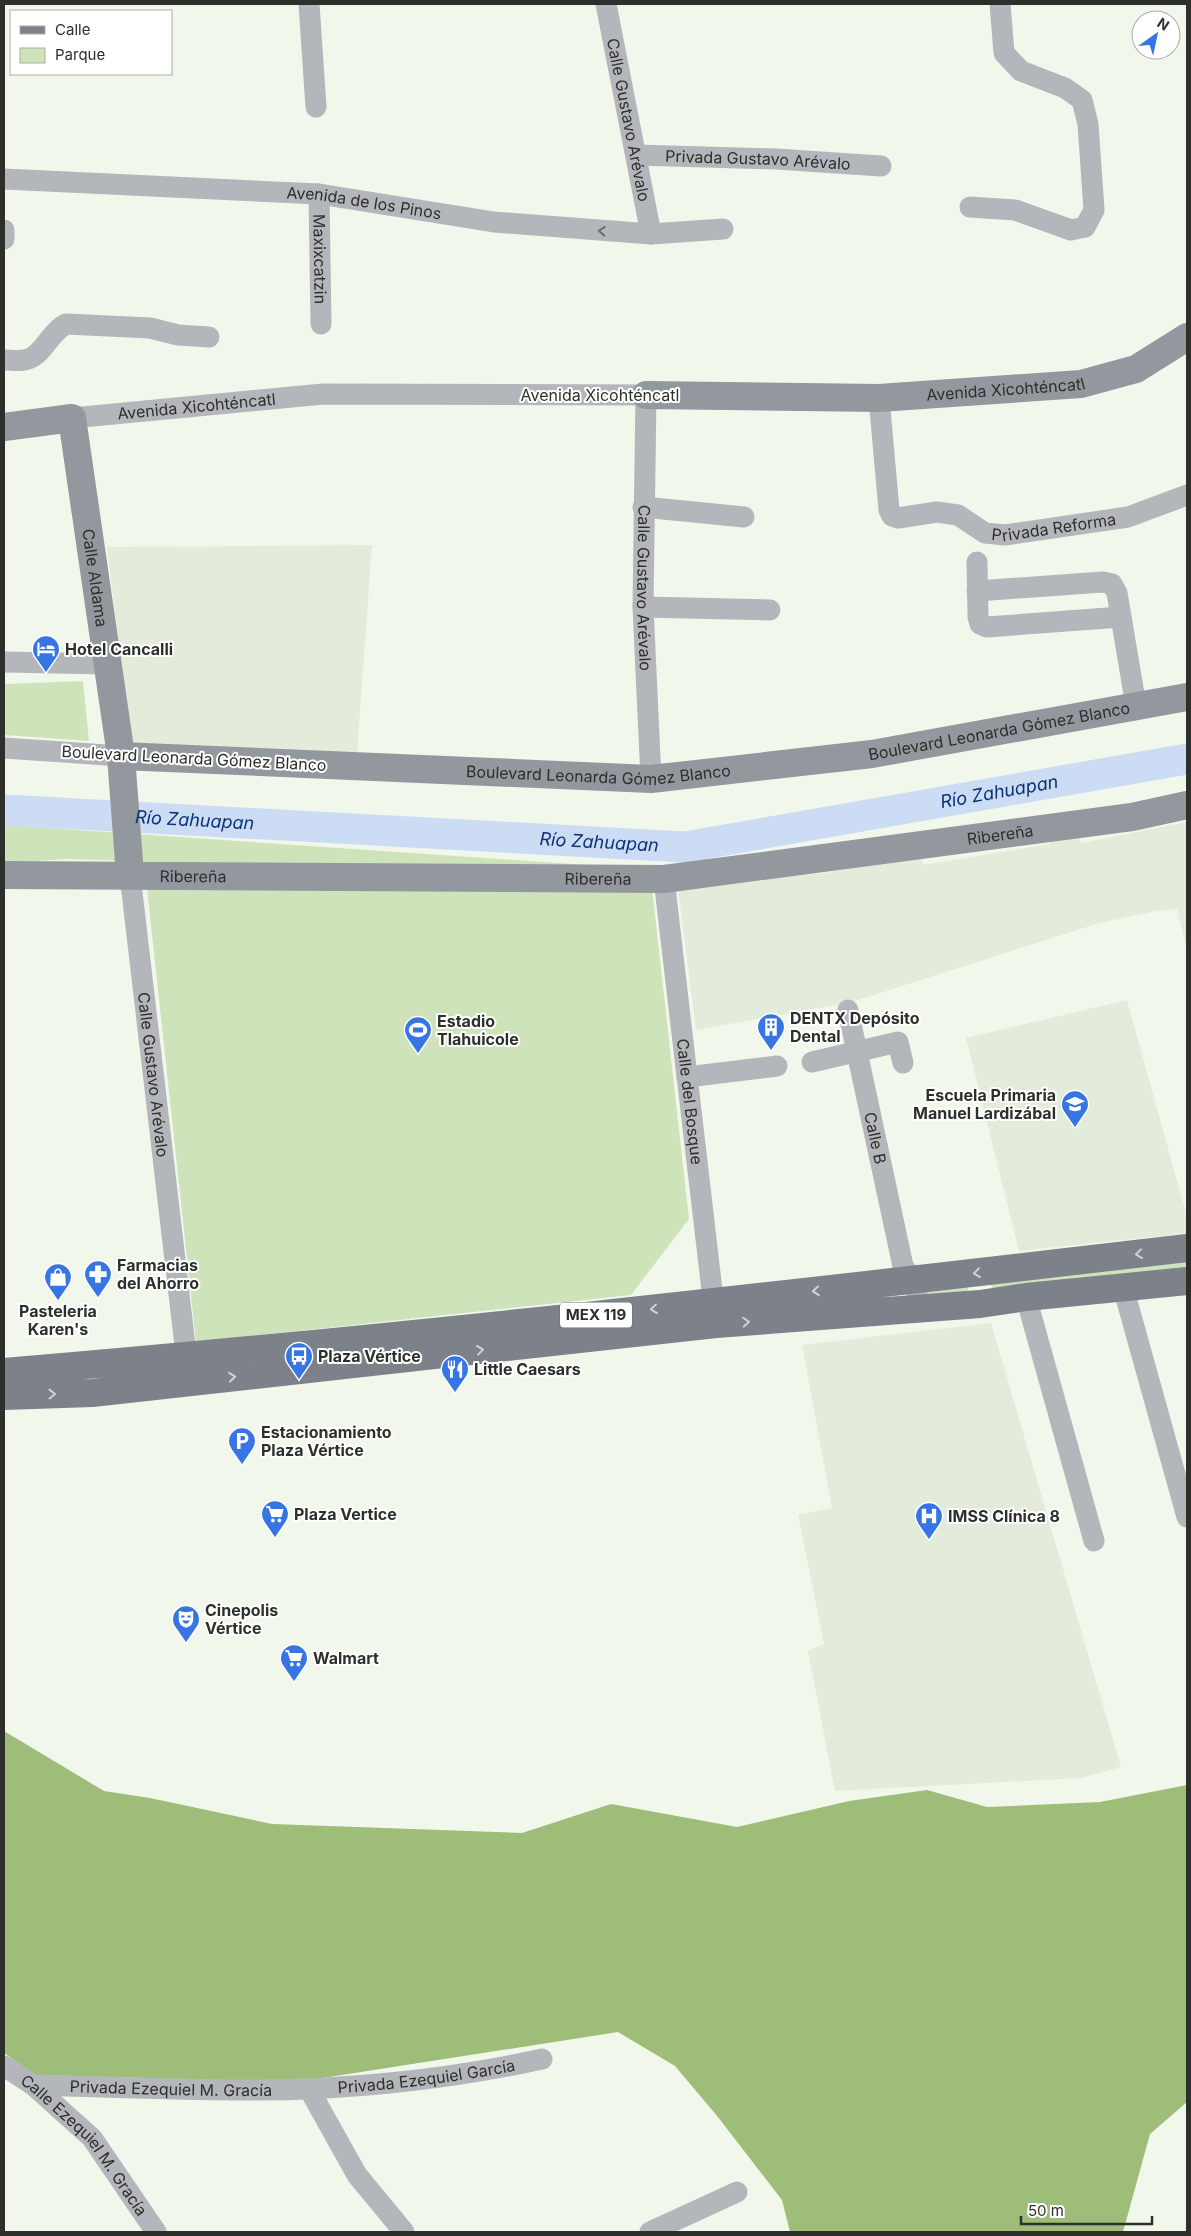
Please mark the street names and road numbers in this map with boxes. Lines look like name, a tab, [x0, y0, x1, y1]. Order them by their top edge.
street label: Calle Gustavo Arévalo	[603, 36, 654, 203]
street label: Privada Gustavo Arévalo	[665, 146, 851, 174]
street label: Avenida de los Pinos	[286, 182, 443, 223]
street label: Maxixcatzin	[309, 214, 331, 304]
street label: Avenida Xicohténcatl	[926, 373, 1087, 405]
street label: Avenida Xicohténcatl	[521, 385, 679, 405]
street label: Avenida Xicohténcatl	[116, 389, 276, 424]
street label: Calle Gustavo Arévalo	[633, 505, 656, 671]
street label: Privada Reforma	[991, 509, 1117, 545]
street label: Calle Aldama	[78, 527, 112, 628]
street label: Boulevard Leonarda Gómez Blanco	[867, 698, 1131, 764]
street label: Boulevard Leonarda Gómez Blanco	[61, 741, 327, 775]
street label: Boulevard Leonarda Gómez Blanco	[466, 760, 732, 789]
street label: Ribereña	[966, 820, 1034, 849]
street label: Ribereña	[160, 866, 226, 886]
street label: Ribereña	[565, 868, 631, 889]
street label: Calle Gustavo Arévalo	[134, 991, 173, 1158]
street label: Calle del Bosque	[673, 1037, 707, 1166]
street label: Calle B	[860, 1110, 891, 1166]
road number: MEX 119	[560, 1302, 632, 1328]
street label: Privada Ezequiel García	[337, 2055, 517, 2097]
street label: Calle Ezequiel M. Gracía	[17, 2070, 152, 2219]
street label: Privada Ezequiel M. Gracía	[69, 2076, 272, 2100]

